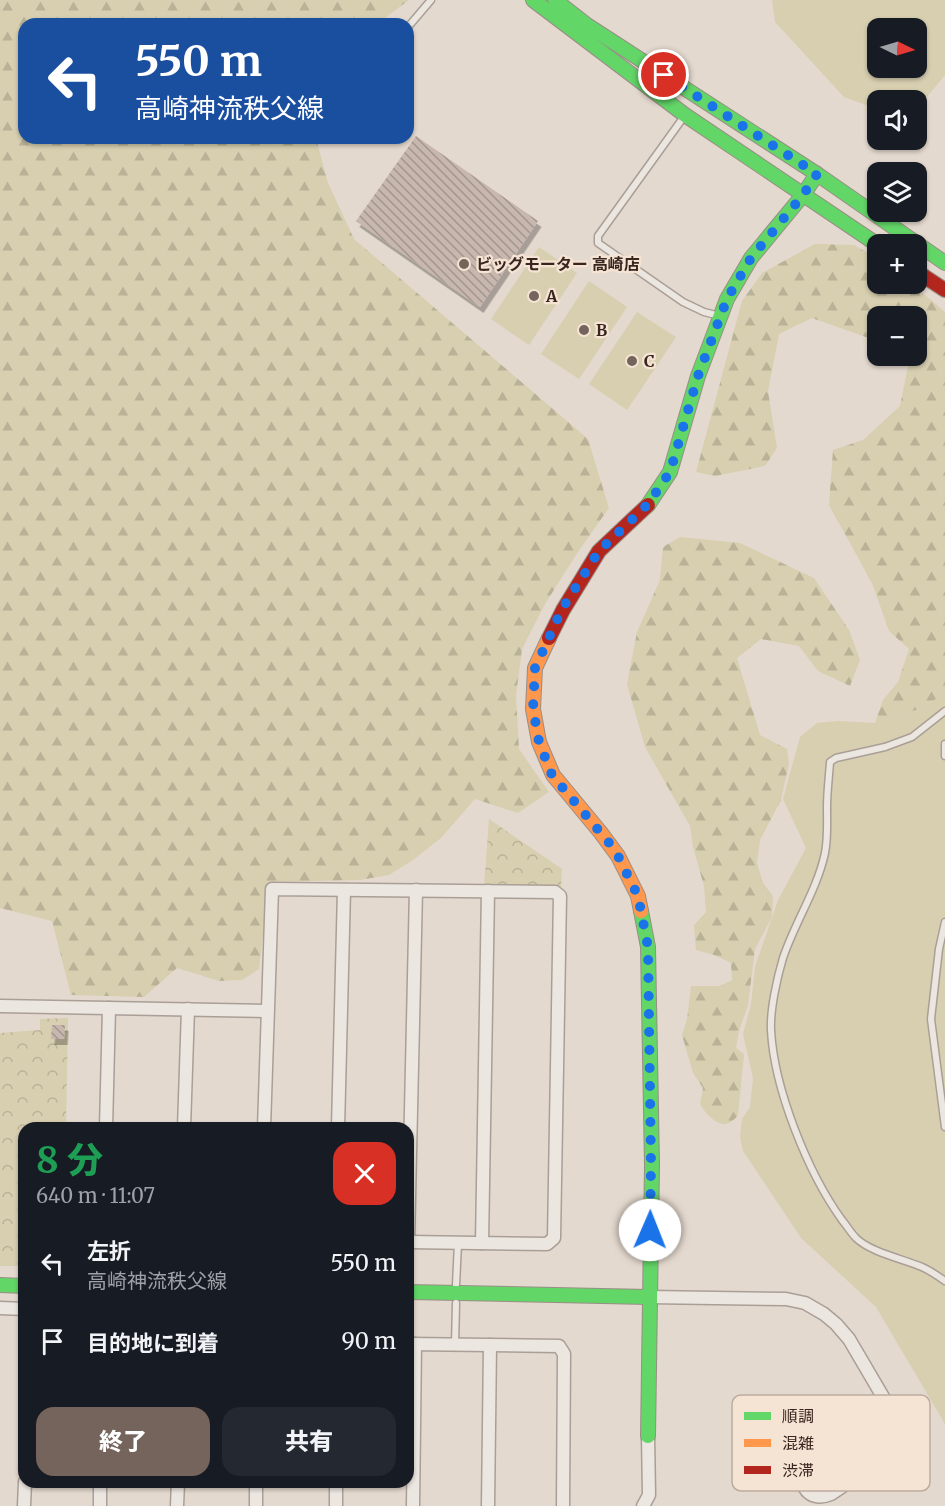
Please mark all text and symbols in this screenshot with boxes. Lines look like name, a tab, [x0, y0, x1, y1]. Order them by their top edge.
north arrow	[867, 18, 927, 78]
map controls	[867, 18, 927, 366]
text: 550 m	[135, 35, 262, 87]
icon: left	[36, 42, 114, 120]
pin	[638, 49, 689, 100]
icon: arrive	[647, 58, 680, 91]
button: sound	[867, 90, 927, 150]
text: 高崎神流秩父線	[135, 91, 324, 125]
button: layers	[867, 162, 927, 222]
button: +	[867, 234, 927, 294]
place label: ビッグモーター 高崎店	[476, 254, 640, 274]
marker: ビッグモーター 高崎店	[457, 257, 471, 271]
place label: A	[545, 286, 558, 306]
marker: A	[527, 289, 541, 303]
button: −	[867, 306, 927, 366]
place label: B	[596, 320, 607, 340]
marker: B	[577, 323, 591, 337]
place label: C	[644, 351, 655, 371]
marker: C	[625, 354, 639, 368]
text: 8 分	[36, 1138, 103, 1183]
button: close	[333, 1142, 396, 1205]
text: 640 m · 11:07	[36, 1183, 155, 1208]
position arrow	[618, 1198, 682, 1262]
text: 左折	[87, 1237, 131, 1265]
icon: left	[36, 1247, 69, 1280]
text: 550 m	[331, 1249, 396, 1277]
text: 高崎神流秩父線	[87, 1268, 227, 1293]
icon: arrive	[36, 1325, 69, 1358]
text: 90 m	[341, 1327, 396, 1355]
text: 目的地に到着	[87, 1329, 219, 1357]
legend	[732, 1395, 930, 1491]
text: 順調	[782, 1406, 814, 1426]
button: 終了	[36, 1407, 210, 1476]
button: 共有	[222, 1407, 396, 1476]
text: 混雑	[782, 1433, 814, 1453]
text: 渋滞	[782, 1460, 814, 1480]

